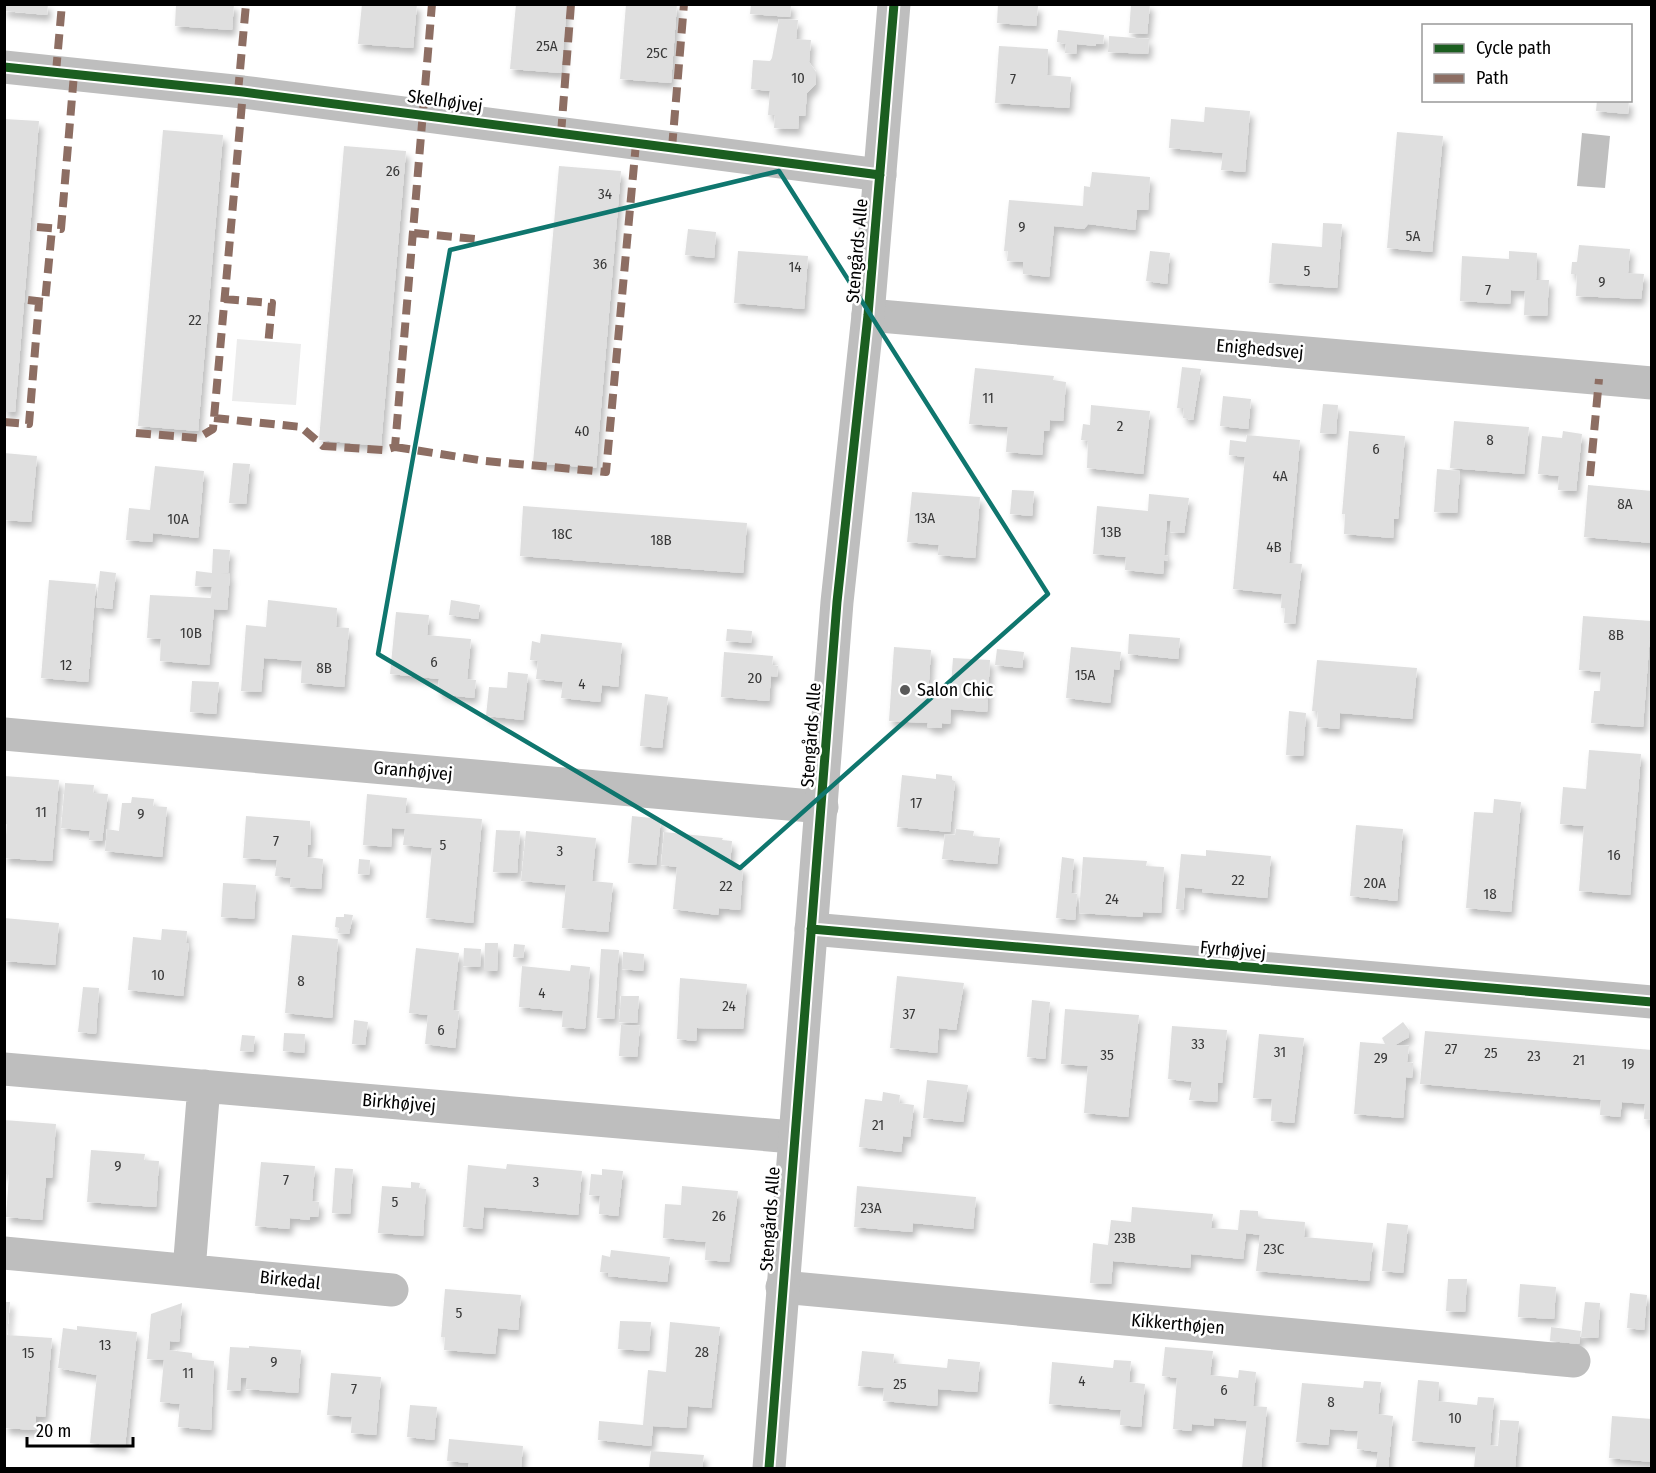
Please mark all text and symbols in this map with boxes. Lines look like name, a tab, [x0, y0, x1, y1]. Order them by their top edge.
legend	[1422, 24, 1632, 102]
house number: 25A	[536, 37, 558, 55]
text: Cycle path	[1476, 37, 1551, 59]
house number: 25C	[646, 44, 668, 62]
text: Path	[1476, 67, 1509, 89]
house number: 10	[791, 69, 805, 87]
house number: 7	[1010, 70, 1016, 88]
street label: Skelhøjvej	[406, 85, 484, 117]
house number: 26	[386, 162, 400, 180]
house number: 34	[598, 185, 612, 203]
street label: Stengårds Alle	[841, 198, 873, 304]
house number: 9	[1018, 218, 1026, 236]
house number: 5A	[1406, 227, 1420, 245]
house number: 36	[593, 255, 607, 273]
house number: 14	[788, 258, 802, 276]
house number: 5	[1304, 262, 1311, 280]
house number: 9	[1598, 273, 1606, 291]
house number: 7	[1485, 281, 1491, 299]
house number: 22	[188, 311, 202, 329]
street label: Enighedsvej	[1215, 334, 1305, 364]
house number: 11	[982, 389, 994, 407]
house number: 2	[1117, 417, 1124, 435]
house number: 40	[574, 422, 590, 440]
house number: 8	[1486, 431, 1494, 449]
house number: 6	[1372, 440, 1380, 458]
house number: 4A	[1272, 467, 1288, 485]
house number: 8A	[1617, 495, 1633, 513]
house number: 13A	[915, 509, 935, 527]
house number: 10A	[167, 510, 189, 528]
house number: 13B	[1101, 523, 1121, 541]
house number: 18C	[552, 525, 573, 543]
house number: 18B	[650, 531, 672, 549]
house number: 4B	[1266, 538, 1282, 556]
house number: 10B	[180, 624, 202, 642]
house number: 8B	[1608, 626, 1624, 644]
house number: 6	[430, 653, 438, 671]
house number: 12	[60, 656, 73, 674]
house number: 8B	[316, 659, 332, 677]
house number: 15A	[1075, 666, 1095, 684]
house number: 20	[748, 669, 762, 687]
house number: 4	[578, 675, 586, 693]
place label: Salon Chic	[917, 679, 993, 701]
street label: Stengårds Alle	[796, 682, 826, 788]
marker: Salon Chic	[898, 683, 912, 697]
street label: Granhøjvej	[373, 757, 453, 785]
house number: 17	[910, 794, 922, 812]
house number: 11	[35, 803, 47, 821]
house number: 9	[137, 805, 145, 823]
house number: 7	[273, 832, 279, 850]
house number: 5	[440, 836, 447, 854]
house number: 3	[557, 842, 564, 860]
house number: 16	[1607, 846, 1621, 864]
house number: 22	[1231, 871, 1245, 889]
house number: 20A	[1364, 874, 1386, 892]
house number: 22	[719, 877, 733, 895]
house number: 18	[1483, 885, 1497, 903]
house number: 24	[1105, 890, 1119, 908]
street label: Fyrhøjvej	[1199, 936, 1267, 964]
house number: 10	[151, 966, 165, 984]
house number: 8	[297, 972, 305, 990]
house number: 4	[538, 984, 546, 1002]
house number: 24	[722, 997, 736, 1015]
house number: 37	[903, 1005, 915, 1023]
house number: 6	[437, 1021, 445, 1039]
house number: 33	[1191, 1035, 1205, 1053]
house number: 27	[1445, 1040, 1457, 1058]
house number: 31	[1274, 1043, 1286, 1061]
house number: 25	[1484, 1044, 1498, 1062]
house number: 35	[1100, 1046, 1114, 1064]
house number: 23	[1527, 1047, 1541, 1065]
house number: 29	[1374, 1049, 1388, 1067]
house number: 21	[1573, 1051, 1585, 1069]
house number: 19	[1621, 1055, 1635, 1073]
street label: Birkhøjvej	[361, 1089, 437, 1117]
house number: 21	[872, 1116, 884, 1134]
house number: 9	[114, 1157, 122, 1175]
street label: Stengårds Alle	[755, 1166, 785, 1272]
house number: 7	[283, 1171, 289, 1189]
house number: 3	[533, 1173, 540, 1191]
house number: 5	[392, 1193, 399, 1211]
house number: 23A	[860, 1199, 882, 1217]
house number: 26	[712, 1207, 726, 1225]
house number: 23B	[1114, 1229, 1136, 1247]
house number: 23C	[1264, 1240, 1285, 1258]
street label: Birkedal	[259, 1266, 322, 1294]
house number: 5	[456, 1304, 463, 1322]
street label: Kikkerthøjen	[1130, 1309, 1226, 1339]
house number: 13	[99, 1336, 112, 1354]
house number: 28	[695, 1343, 709, 1361]
house number: 15	[22, 1344, 34, 1362]
house number: 9	[270, 1353, 278, 1371]
house number: 11	[182, 1364, 194, 1382]
house number: 4	[1078, 1372, 1086, 1390]
house number: 25	[893, 1375, 907, 1393]
house number: 7	[351, 1380, 357, 1398]
house number: 6	[1220, 1381, 1228, 1399]
house number: 8	[1327, 1393, 1335, 1411]
house number: 10	[1448, 1409, 1462, 1427]
scale bar	[27, 1410, 134, 1448]
text: 20 m	[36, 1420, 71, 1442]

